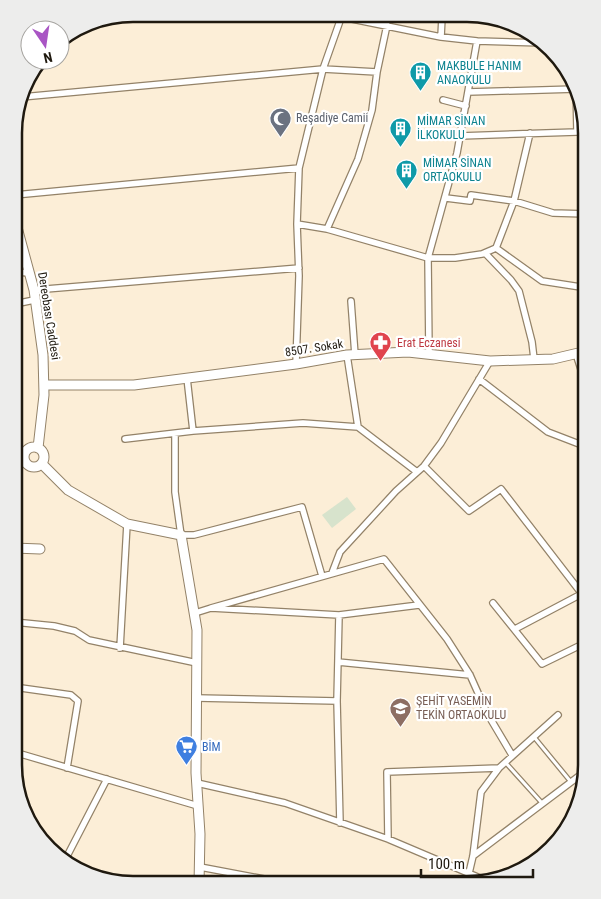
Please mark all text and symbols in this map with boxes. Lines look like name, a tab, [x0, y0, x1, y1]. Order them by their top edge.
north arrow	[20, 20, 70, 70]
text: N	[42, 49, 54, 66]
place label: MAKBULE HANIM ANAOKULU	[437, 59, 521, 87]
building icon: MAKBULE HANIM ANAOKULU	[409, 61, 433, 92]
mosque icon: Reşadiye Camii	[268, 106, 292, 137]
place label: Reşadiye Camii	[296, 111, 368, 125]
place label: MİMAR SİNAN İLKOKULU	[417, 113, 485, 142]
building icon: MİMAR SİNAN İLKOKULU	[389, 116, 413, 147]
place label: MİMAR SİNAN ORTAOKULU	[423, 155, 491, 184]
building icon: MİMAR SİNAN ORTAOKULU	[395, 158, 419, 189]
street label: Dereobası Caddesi	[35, 271, 63, 361]
pharmacy icon: Erat Eczanesi	[369, 331, 393, 362]
street label: 8507. Sokak	[284, 336, 345, 359]
place label: Erat Eczanesi	[397, 336, 461, 350]
place label: ŞEHİT YASEMİN TEKİN ORTAOKULU	[416, 693, 507, 722]
school or university icon: ŞEHİT YASEMİN TEKİN ORTAOKULU	[388, 696, 412, 727]
supermarket icon: BİM	[174, 735, 198, 766]
place label: BİM	[202, 739, 221, 754]
scale bar	[421, 846, 534, 878]
text: 100 m	[428, 855, 465, 873]

